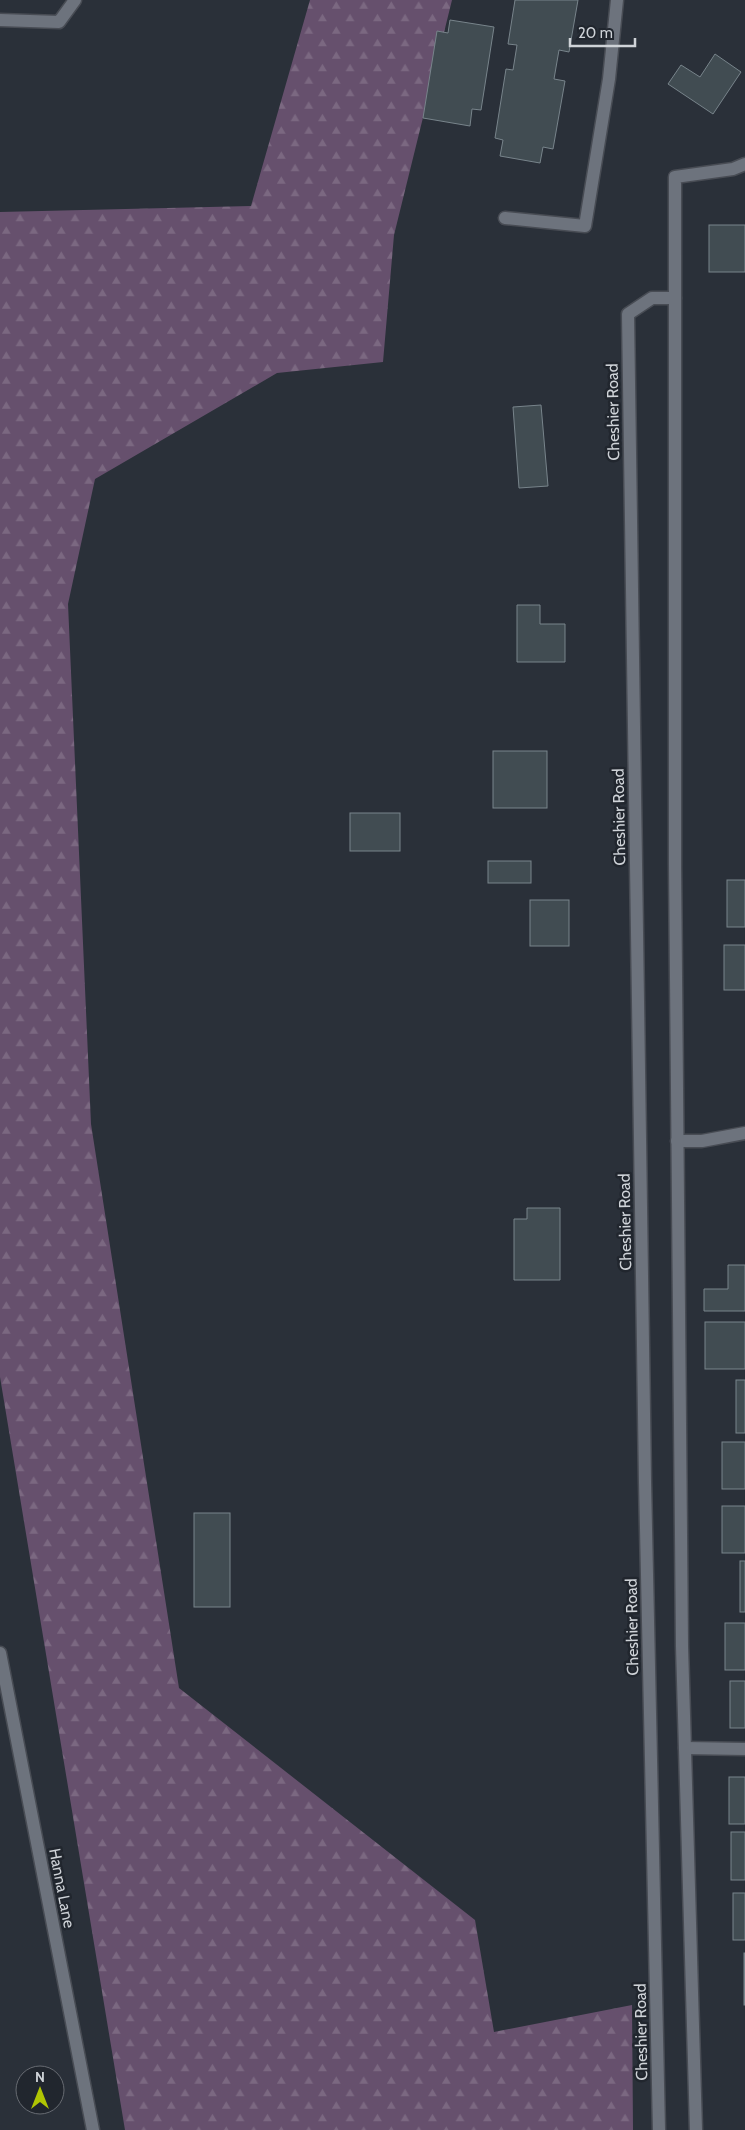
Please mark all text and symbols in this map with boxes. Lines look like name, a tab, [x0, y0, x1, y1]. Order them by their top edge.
scale bar	[570, 15, 635, 47]
text: 20 m	[578, 24, 613, 42]
street label: Cheshier Road	[603, 363, 623, 461]
street label: Cheshier Road	[609, 768, 629, 866]
street label: Cheshier Road	[615, 1173, 635, 1271]
street label: Cheshier Road	[622, 1578, 642, 1676]
street label: Hanna Lane	[45, 1847, 79, 1929]
street label: Cheshier Road	[631, 1983, 651, 2081]
north arrow	[15, 2065, 65, 2115]
text: N	[35, 2068, 45, 2086]

